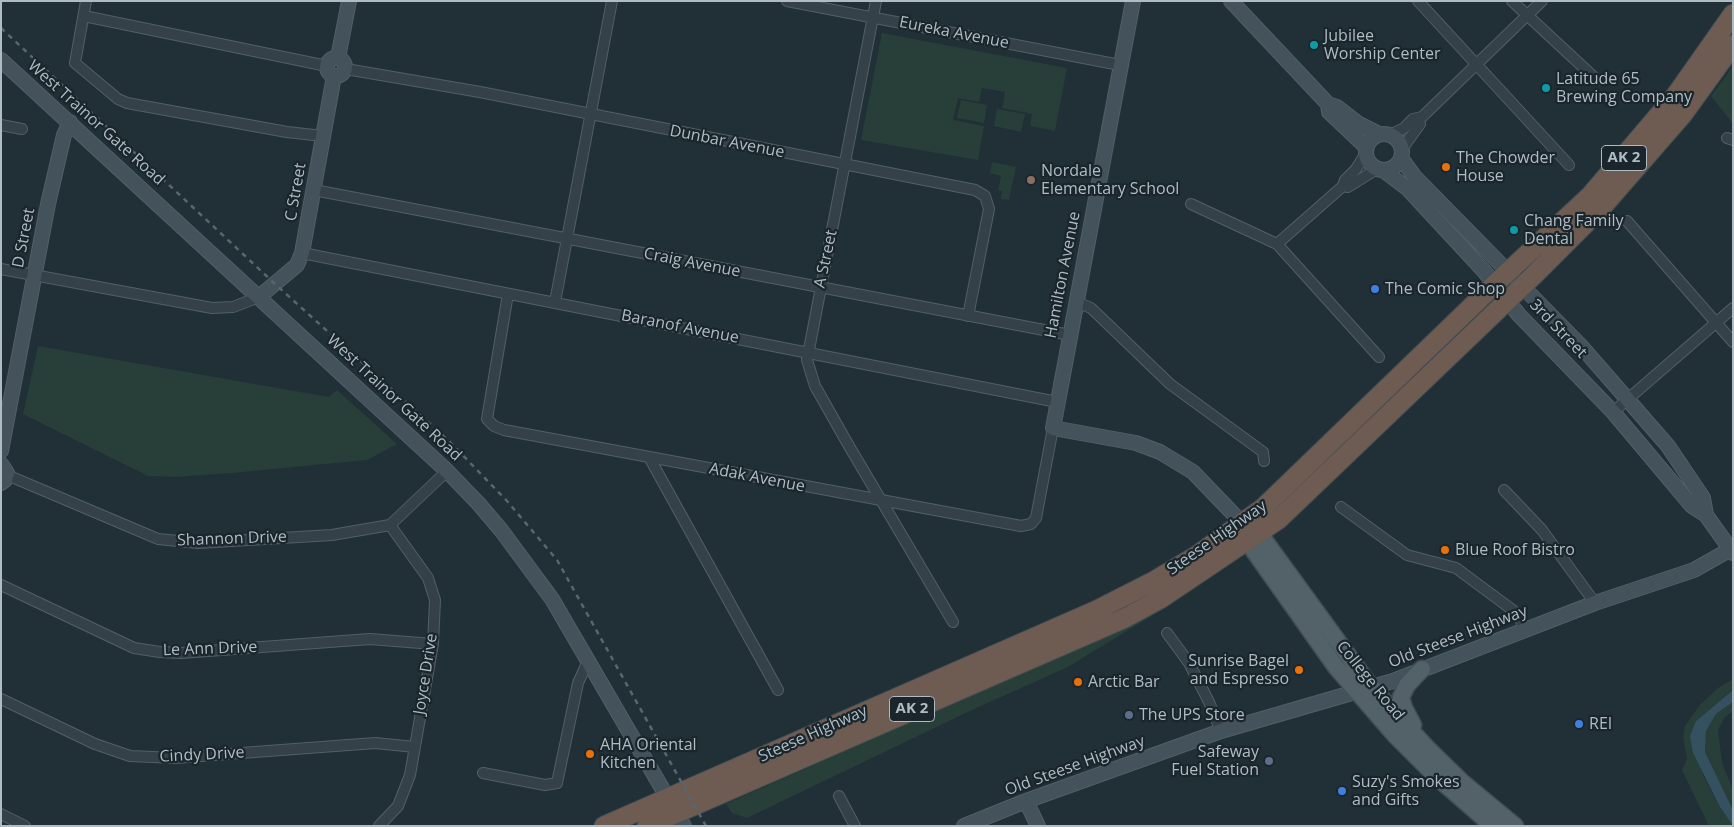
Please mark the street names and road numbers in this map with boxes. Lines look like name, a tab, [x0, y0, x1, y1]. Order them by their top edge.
street label: Eureka Avenue	[898, 13, 1010, 53]
street label: West Trainor Gate Road	[24, 57, 168, 189]
street label: Dunbar Avenue	[668, 121, 786, 163]
road number: AK 2	[1602, 146, 1646, 170]
street label: C Street	[281, 161, 311, 223]
street label: D Street	[9, 206, 39, 270]
street label: Hamilton Avenue	[1041, 210, 1085, 340]
street label: A Street	[810, 228, 842, 290]
street label: Craig Avenue	[642, 244, 742, 282]
street label: 3rd Street	[1525, 296, 1591, 362]
street label: Baranof Avenue	[620, 306, 740, 348]
street label: West Trainor Gate Road	[323, 331, 465, 465]
street label: Adak Avenue	[708, 459, 806, 497]
street label: Steese Highway	[1164, 497, 1270, 579]
street label: Shannon Drive	[177, 527, 287, 551]
street label: Old Steese Highway	[1386, 602, 1530, 672]
street label: Joyce Drive	[410, 632, 442, 716]
street label: College Road	[1332, 637, 1408, 725]
street label: Le Ann Drive	[162, 638, 258, 660]
road number: AK 2	[890, 696, 934, 722]
street label: Steese Highway	[756, 701, 870, 767]
street label: Old Steese Highway	[1003, 732, 1147, 800]
street label: Cindy Drive	[159, 743, 245, 767]

